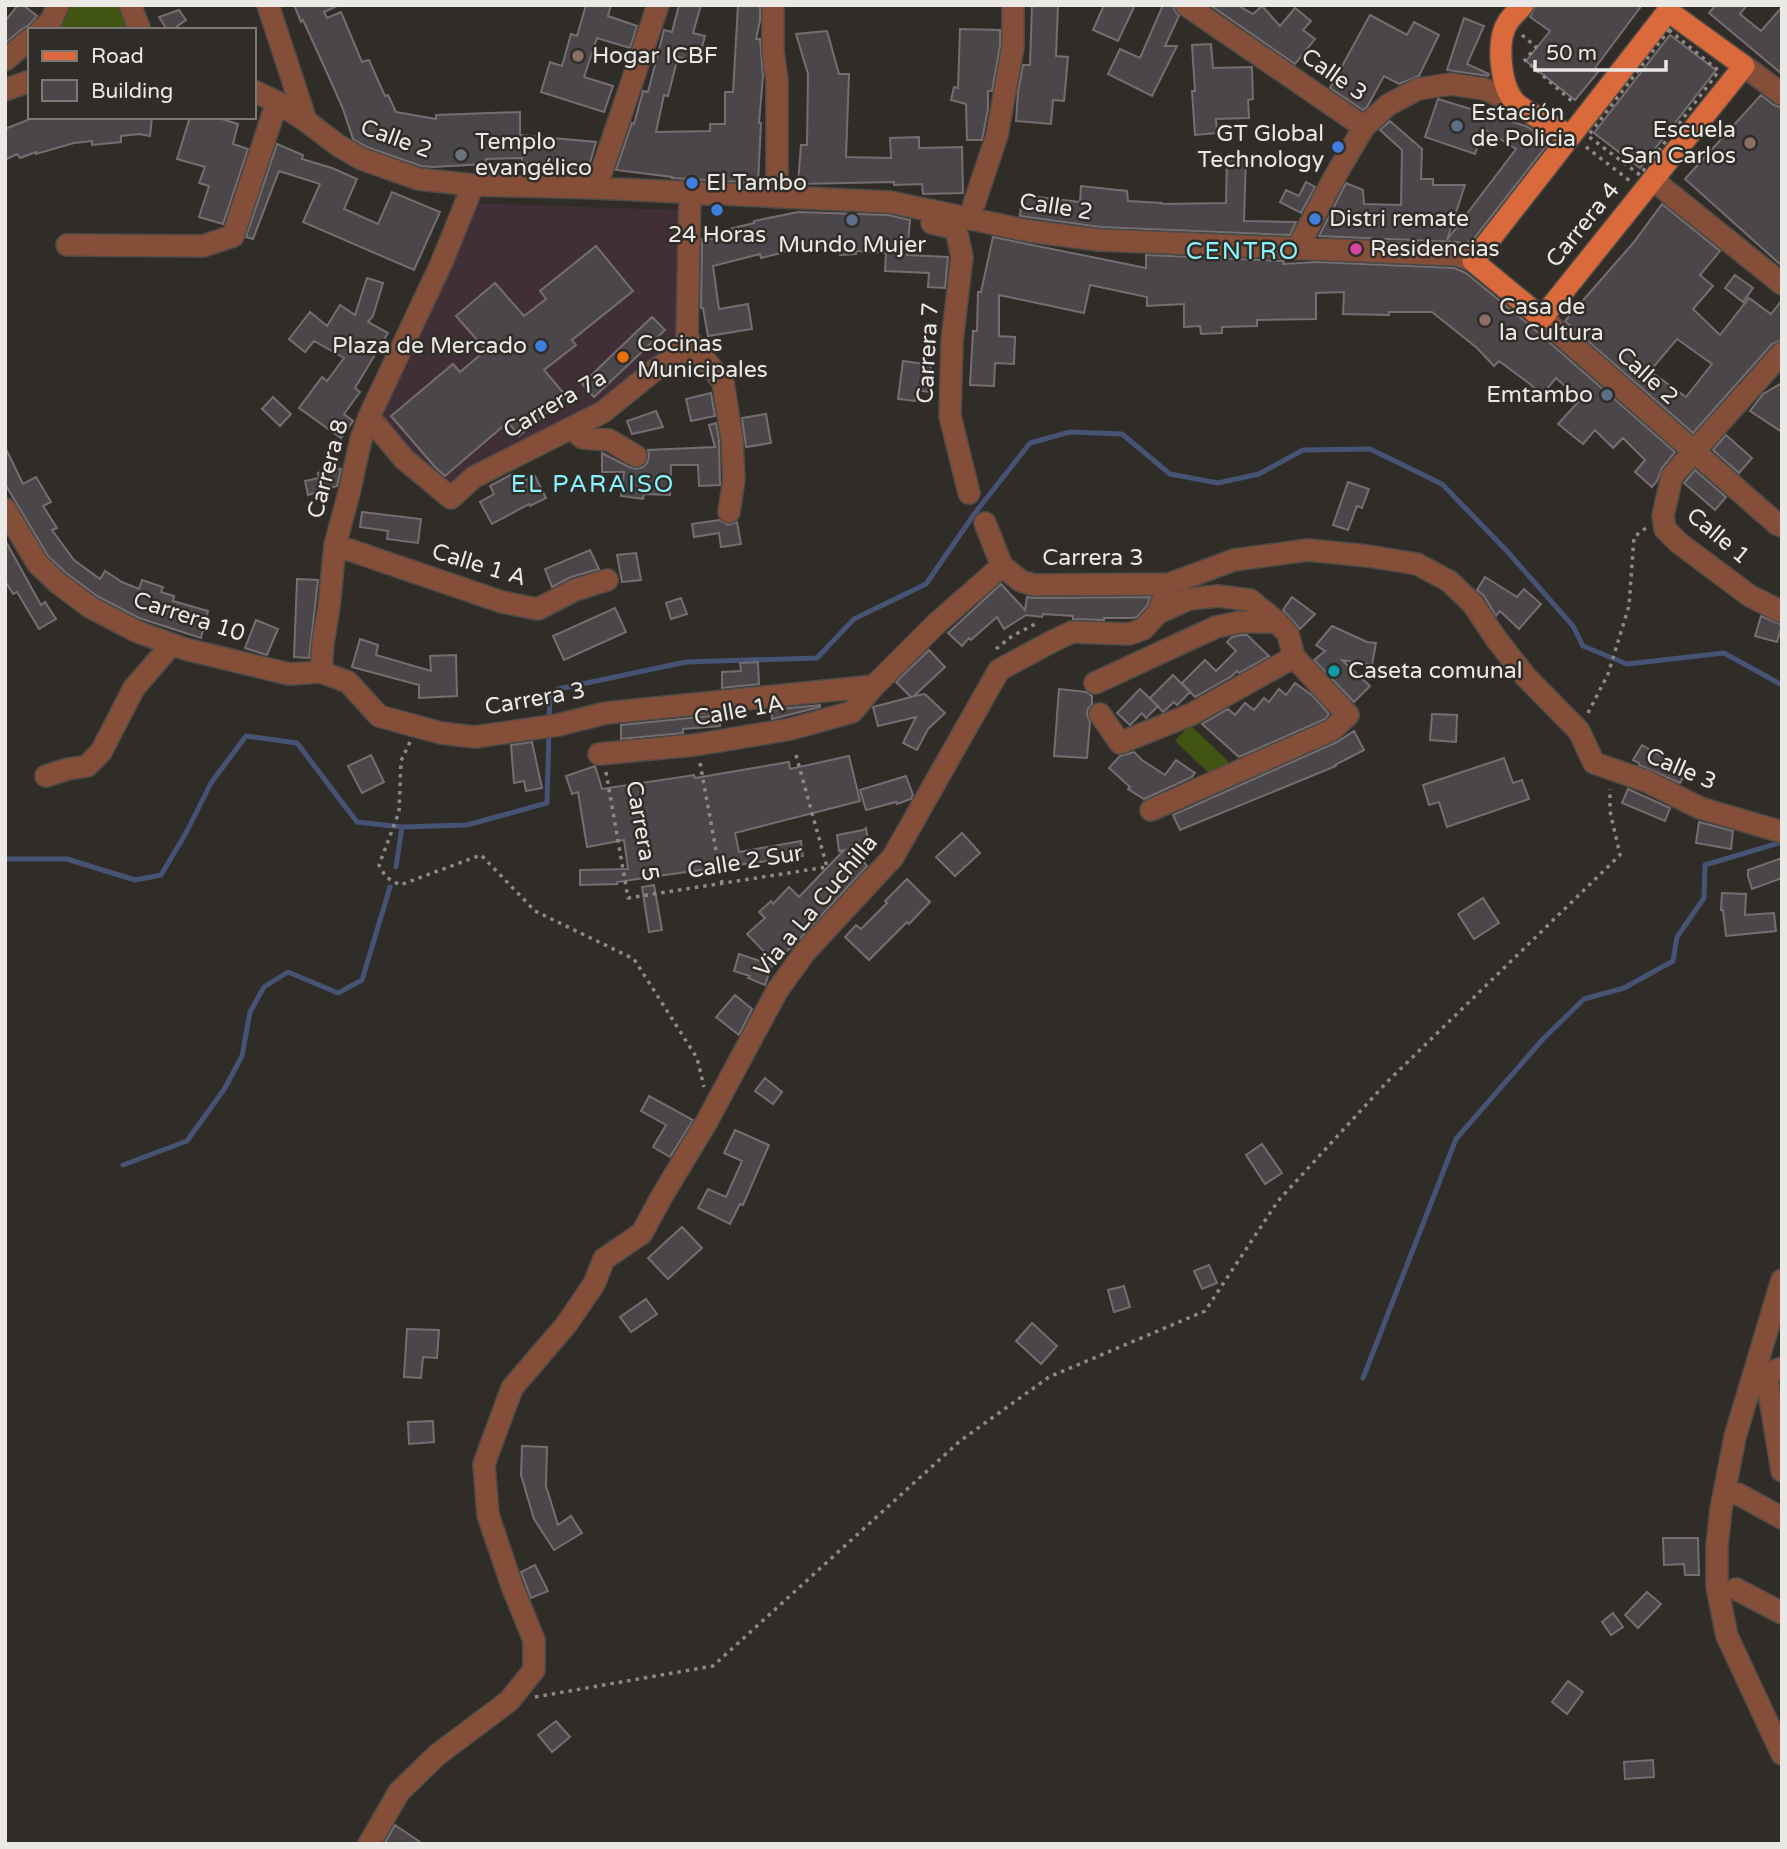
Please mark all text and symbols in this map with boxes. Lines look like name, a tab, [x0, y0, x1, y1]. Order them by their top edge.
legend	[28, 28, 256, 119]
scale bar	[1535, 28, 1666, 72]
text: 50 m	[1546, 41, 1597, 66]
place label: Hogar ICBF	[592, 42, 718, 70]
street label: Calle 3	[1296, 42, 1372, 108]
text: Road	[91, 44, 144, 69]
marker: Hogar ICBF	[570, 48, 586, 64]
text: Building	[91, 79, 173, 104]
place label: Estación de Policia	[1471, 99, 1576, 153]
street label: Calle 2	[357, 113, 435, 165]
place label: Escuela San Carlos	[1620, 116, 1736, 170]
marker: Estación de Policia	[1449, 118, 1465, 134]
place label: GT Global Technology	[1198, 120, 1324, 174]
place label: Templo evangélico	[475, 128, 592, 182]
marker: Escuela San Carlos	[1742, 135, 1758, 151]
marker: GT Global Technology	[1330, 139, 1346, 155]
marker: Templo evangélico	[453, 147, 469, 163]
place label: El Tambo	[706, 169, 807, 197]
marker: El Tambo	[684, 175, 700, 191]
street label: Carrera 4	[1540, 177, 1626, 273]
street label: Calle 2	[1017, 187, 1095, 227]
marker: 24 Horas	[709, 202, 725, 218]
place label: Distri remate	[1329, 205, 1469, 233]
marker: Distri remate	[1307, 211, 1323, 227]
marker: Mundo Mujer	[844, 212, 860, 228]
place label: 24 Horas	[668, 221, 766, 249]
place label: Mundo Mujer	[778, 231, 926, 259]
place label: Residencias	[1370, 235, 1500, 263]
district label: CENTRO	[1186, 237, 1300, 266]
marker: Residencias	[1348, 241, 1364, 257]
place label: Casa de la Cultura	[1499, 293, 1604, 347]
street label: Carrera 7	[911, 302, 945, 404]
marker: Casa de la Cultura	[1477, 312, 1493, 328]
place label: Cocinas Municipales	[637, 330, 768, 384]
place label: Plaza de Mercado	[332, 332, 527, 360]
marker: Plaza de Mercado	[533, 338, 549, 354]
street label: Calle 2	[1610, 341, 1684, 411]
marker: Cocinas Municipales	[615, 349, 631, 365]
street label: Carrera 7a	[499, 363, 611, 445]
place label: Emtambo	[1486, 381, 1593, 409]
marker: Emtambo	[1599, 387, 1615, 403]
street label: Carrera 8	[301, 416, 355, 522]
district label: EL PARAISO	[511, 470, 675, 499]
street label: Calle 1	[1681, 502, 1755, 570]
street label: Calle 1 A	[429, 537, 529, 593]
street label: Carrera 3	[1042, 544, 1144, 572]
street label: Carrera 10	[130, 586, 248, 648]
place label: Caseta comunal	[1348, 657, 1523, 685]
marker: Caseta comunal	[1326, 663, 1342, 679]
street label: Carrera 3	[483, 676, 587, 722]
street label: Calle 1A	[692, 689, 786, 733]
street label: Calle 3	[1642, 742, 1720, 796]
street label: Carrera 5	[619, 779, 665, 883]
street label: Via a La Cuchilla	[748, 829, 884, 983]
street label: Calle 2 Sur	[685, 839, 805, 885]

